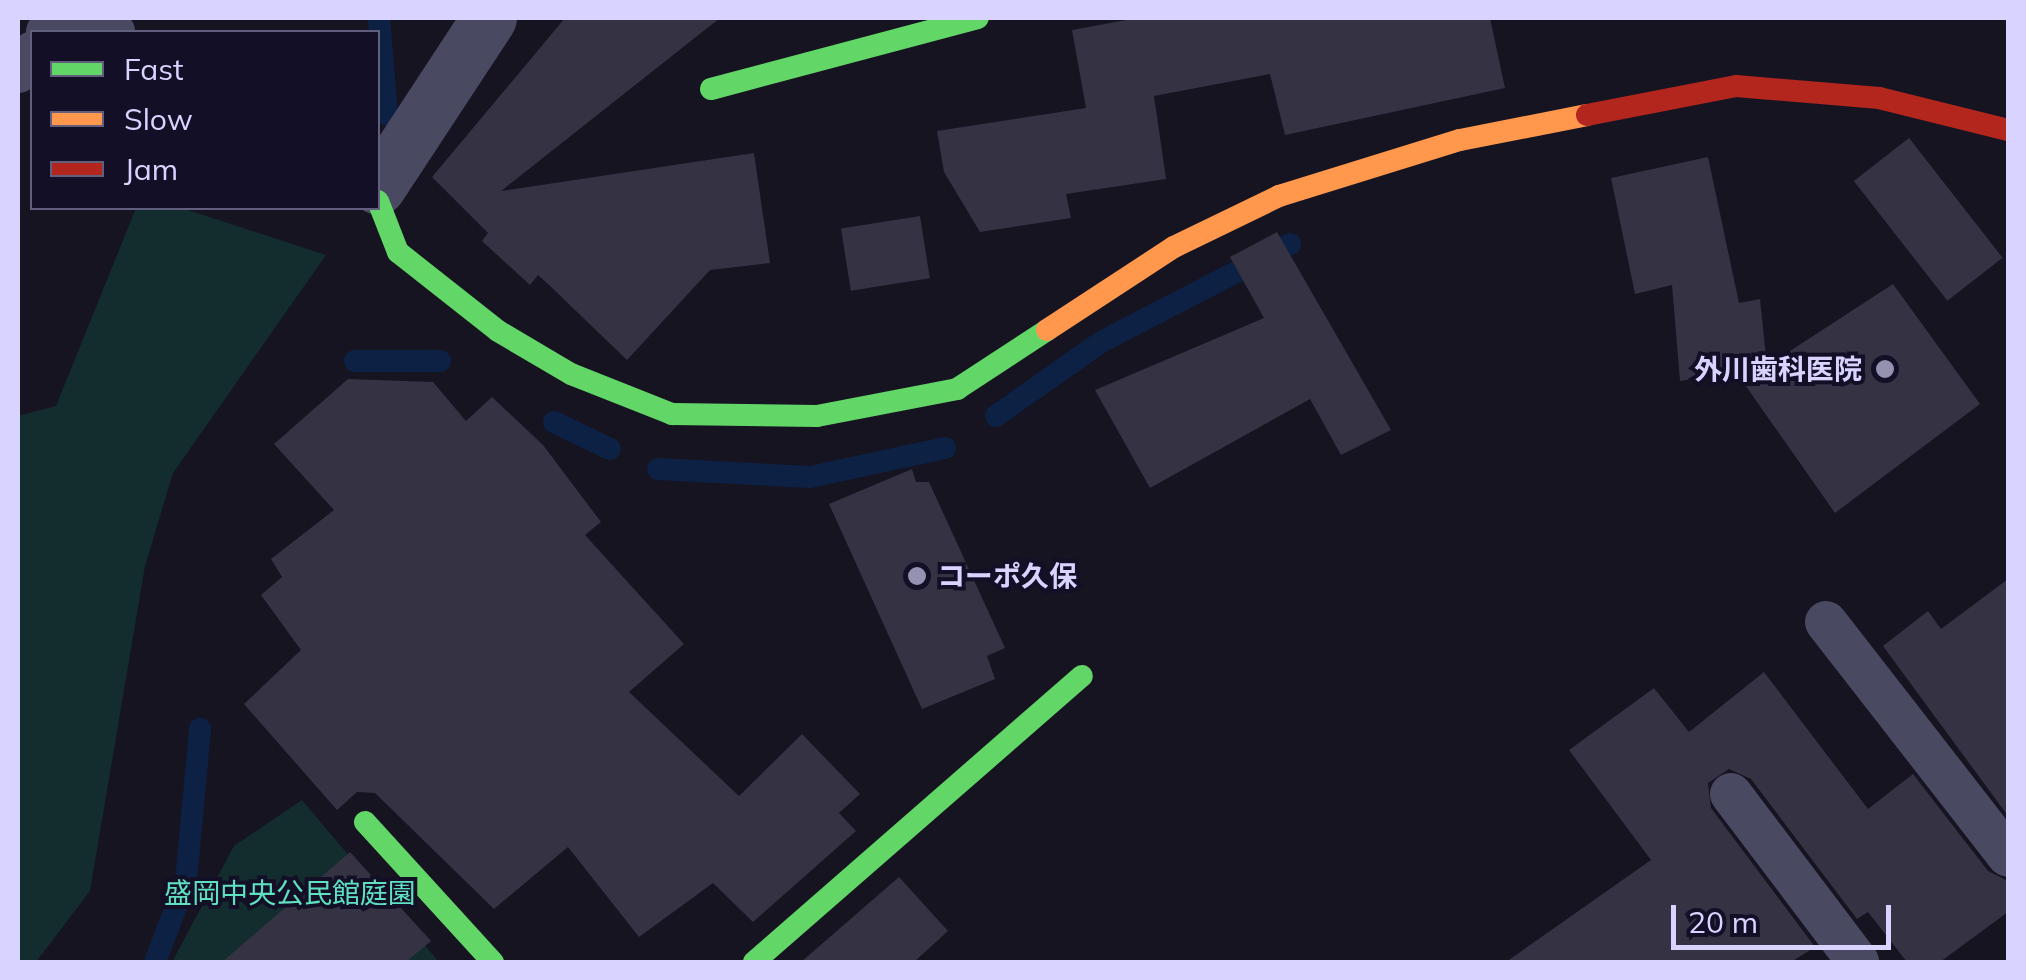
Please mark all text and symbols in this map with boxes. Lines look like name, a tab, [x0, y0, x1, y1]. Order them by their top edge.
legend	[30, 30, 380, 210]
text: Fast	[124, 50, 184, 88]
text: Slow	[124, 100, 193, 138]
text: Jam	[124, 150, 178, 188]
place label: 外川歯科医院	[1694, 352, 1862, 386]
marker: 外川歯科医院	[1872, 356, 1898, 382]
place label: コーポ久保	[937, 559, 1077, 593]
marker: コーポ久保	[906, 565, 928, 587]
park label: 盛岡中央公民館庭園	[164, 876, 416, 910]
scale bar	[1676, 885, 1896, 947]
text: 20 m	[1688, 903, 1758, 941]

